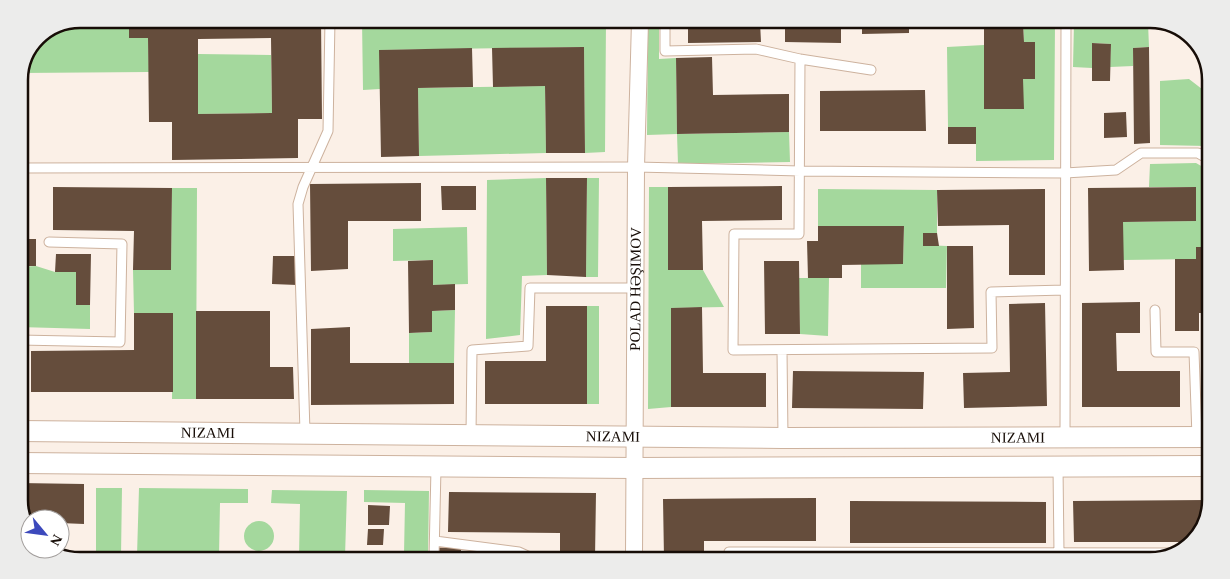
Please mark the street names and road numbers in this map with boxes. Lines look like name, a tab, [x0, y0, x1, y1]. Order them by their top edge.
street label: POLAD HƏŞIMOV	[627, 227, 644, 351]
street label: NIZAMI	[181, 424, 235, 441]
street label: NIZAMI	[586, 428, 640, 445]
street label: NIZAMI	[991, 429, 1045, 446]

